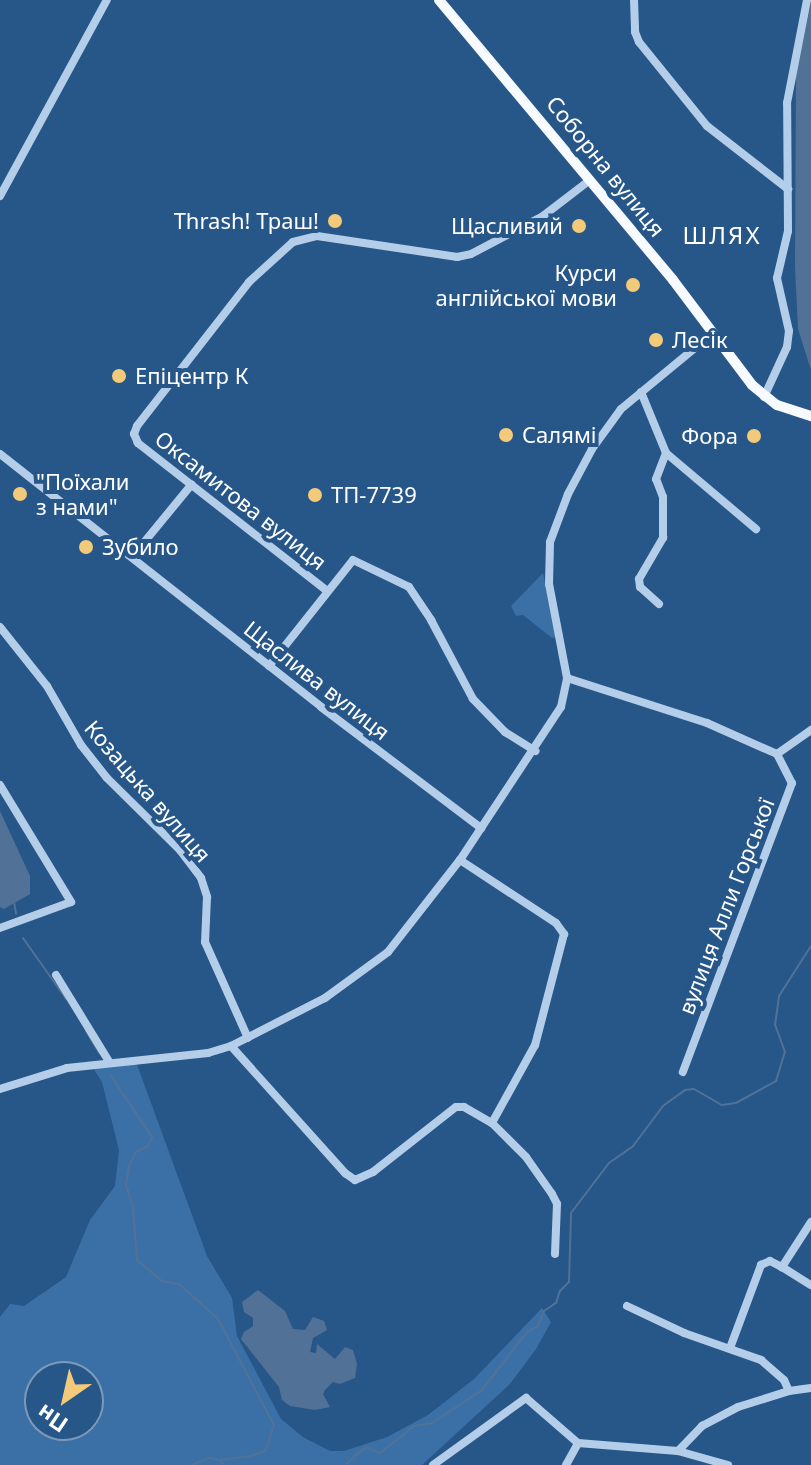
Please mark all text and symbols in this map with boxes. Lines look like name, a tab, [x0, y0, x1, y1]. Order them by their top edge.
street label: Соборна вулиця	[541, 90, 671, 242]
place label: Thrash! Траш!	[174, 208, 319, 234]
marker: Thrash! Траш!	[326, 212, 344, 230]
place label: Щасливий	[451, 213, 563, 239]
marker: Щасливий	[570, 217, 588, 235]
district label: ШЛЯХ	[682, 221, 762, 249]
place label: Курси англійської мови	[435, 259, 617, 310]
marker: Курси англійської мови	[624, 276, 642, 294]
place label: Лесік	[672, 327, 728, 353]
marker: Лесік	[647, 331, 665, 349]
place label: Епіцентр К	[135, 363, 248, 389]
marker: Епіцентр К	[110, 367, 128, 385]
place label: Салямі	[522, 422, 596, 448]
place label: Фора	[681, 423, 738, 449]
street label: Оксамитова вулиця	[150, 425, 332, 575]
marker: Салямі	[497, 426, 515, 444]
marker: Фора	[745, 427, 763, 445]
place label: "Поїхали з нами"	[36, 468, 129, 520]
place label: ТП-7739	[331, 482, 417, 508]
marker: "Поїхали з нами"	[11, 485, 29, 503]
marker: ТП-7739	[306, 486, 324, 504]
place label: Зубило	[102, 534, 179, 560]
marker: Зубило	[77, 538, 95, 556]
street label: Щаслива вулиця	[239, 615, 395, 745]
street label: Козацька вулиця	[79, 715, 217, 867]
street label: вулиця Алли Горської	[673, 794, 779, 1018]
north arrow	[24, 1361, 104, 1441]
text: Пн	[30, 1398, 73, 1440]

